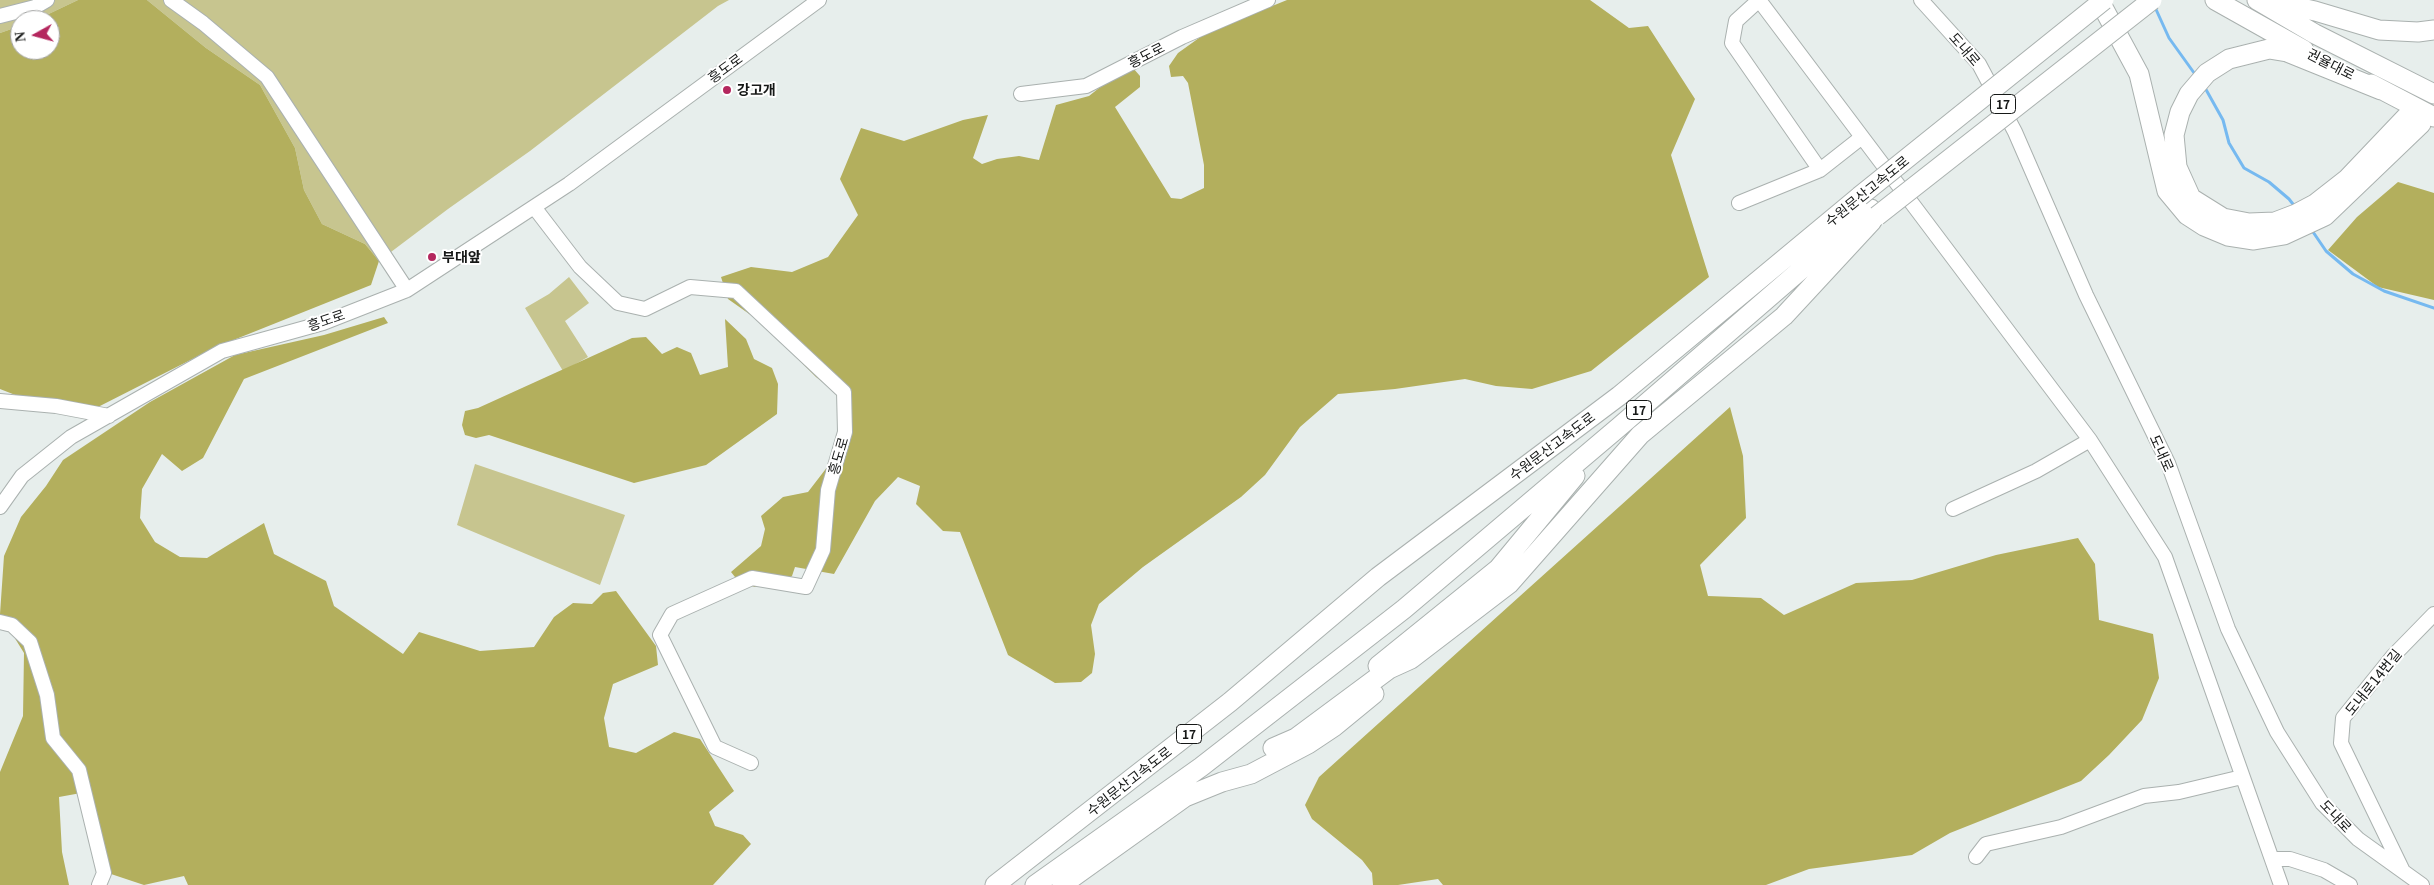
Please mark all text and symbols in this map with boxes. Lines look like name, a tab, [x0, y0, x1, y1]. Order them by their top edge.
north arrow	[10, 10, 60, 60]
street label: 도내로	[1946, 29, 1984, 69]
text: N	[13, 31, 29, 43]
street label: 흥도로	[1125, 39, 1167, 71]
street label: 권율대로	[2304, 45, 2358, 83]
street label: 흥도로	[704, 50, 746, 86]
place label: 강고개	[737, 82, 776, 98]
marker: 강고개	[721, 84, 733, 96]
road number: 17	[1990, 95, 2016, 114]
street label: 수원문산고속도로	[1822, 152, 1912, 230]
place label: 부대앞	[442, 249, 481, 265]
marker: 부대앞	[426, 251, 438, 263]
street label: 흥도로	[305, 306, 347, 334]
road number: 17	[1626, 400, 1652, 420]
street label: 수원문산고속도로	[1506, 408, 1598, 484]
street label: 도내로	[2146, 432, 2178, 474]
street label: 흥도로	[825, 435, 851, 477]
street label: 도내로14번길	[2341, 646, 2405, 718]
road number: 17	[1176, 724, 1202, 744]
street label: 수원문산고속도로	[1083, 743, 1175, 819]
street label: 도내로	[2317, 796, 2355, 836]

